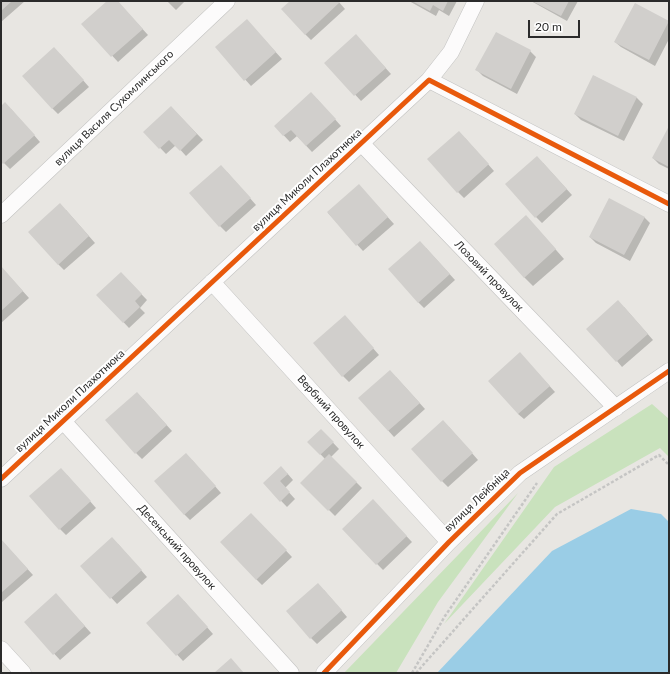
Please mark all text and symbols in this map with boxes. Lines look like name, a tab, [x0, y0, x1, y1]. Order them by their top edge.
scale bar	[530, 12, 582, 38]
text: 20 m	[535, 19, 562, 34]
street label: вулиця Василя Сухомлинського	[52, 47, 176, 169]
street label: вулиця Миколи Плахотнюка	[250, 126, 364, 234]
street label: Лозовий провулок	[452, 238, 526, 314]
street label: вулиця Миколи Плахотнюка	[13, 347, 127, 455]
street label: Вербний провулок	[294, 372, 368, 452]
street label: вулиця Лейбніца	[442, 466, 512, 534]
street label: Десенський провулок	[135, 502, 219, 592]

